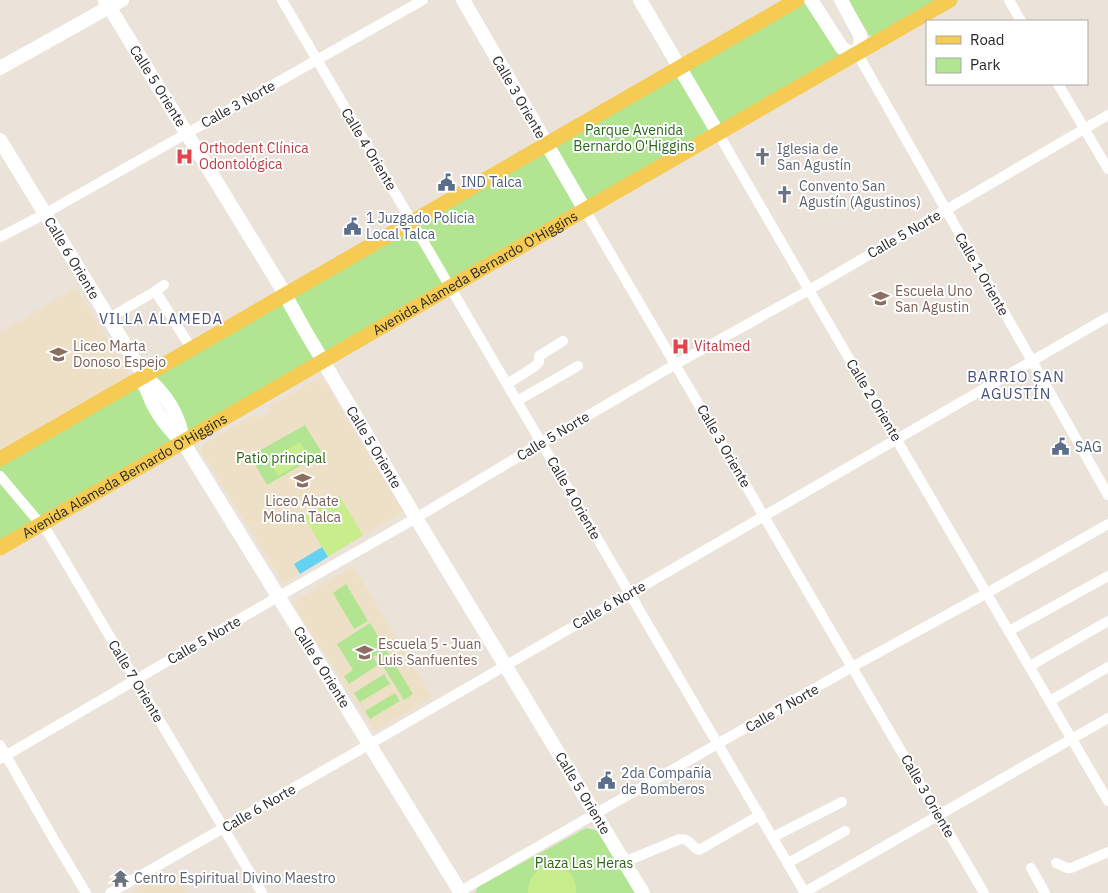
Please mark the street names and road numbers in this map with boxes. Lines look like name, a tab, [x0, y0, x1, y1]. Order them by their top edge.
street label: Calle 5 Oriente	[126, 42, 190, 131]
street label: Calle 3 Oriente	[488, 52, 550, 142]
street label: Calle 3 Norte	[198, 76, 278, 132]
street label: Calle 4 Oriente	[337, 104, 401, 194]
street label: Calle 5 Norte	[864, 206, 944, 262]
street label: Avenida Alameda Bernardo O'Higgins	[369, 207, 581, 339]
street label: Calle 6 Oriente	[40, 213, 104, 303]
street label: Calle 1 Oriente	[951, 229, 1013, 319]
street label: Calle 2 Oriente	[842, 355, 906, 445]
street label: Calle 3 Oriente	[693, 401, 755, 491]
street label: Calle 5 Oriente	[342, 402, 406, 492]
street label: Calle 5 Norte	[513, 407, 593, 465]
street label: Avenida Alameda Bernardo O'Higgins	[19, 409, 231, 542]
street label: Calle 4 Oriente	[543, 453, 605, 543]
street label: Calle 6 Norte	[569, 577, 649, 633]
street label: Calle 5 Norte	[164, 612, 244, 668]
street label: Calle 6 Oriente	[290, 623, 354, 712]
street label: Calle 7 Oriente	[104, 636, 168, 726]
street label: Calle 7 Norte	[742, 680, 822, 736]
street label: Calle 5 Oriente	[551, 748, 615, 838]
street label: Calle 3 Oriente	[897, 751, 959, 841]
street label: Calle 6 Norte	[219, 780, 299, 836]

